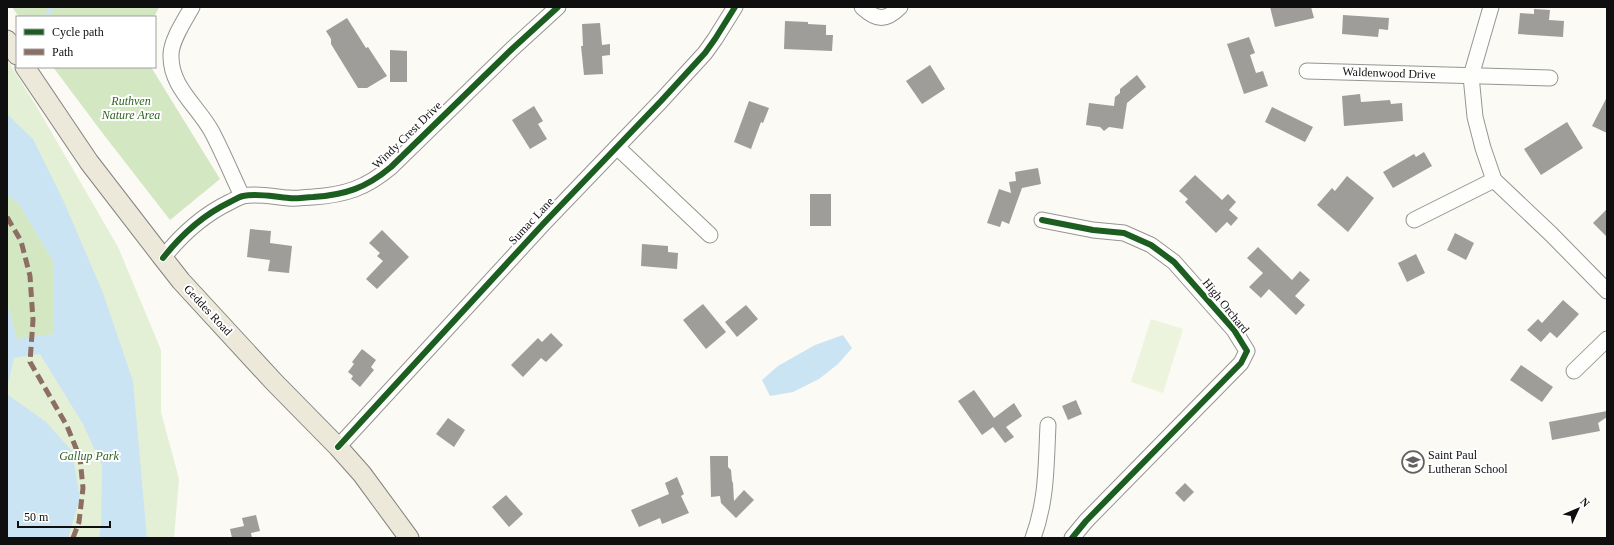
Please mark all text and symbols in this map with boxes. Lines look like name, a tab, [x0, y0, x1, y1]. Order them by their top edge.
legend	[16, 16, 156, 68]
text: Cycle path	[52, 25, 104, 39]
text: Path	[52, 45, 73, 59]
street label: Waldenwood Drive	[1342, 64, 1436, 82]
park label: Ruthven Nature Area	[101, 94, 160, 122]
street label: Windy Crest Drive	[369, 98, 445, 172]
street label: Sumac Lane	[506, 194, 556, 248]
street label: High Orchard	[1200, 276, 1252, 336]
street label: Geddes Road	[181, 282, 235, 338]
place label: Saint Paul Lutheran School	[1428, 448, 1508, 476]
park label: Gallup Park	[59, 449, 119, 463]
school or university icon: Saint Paul Lutheran School	[1400, 449, 1426, 475]
north arrow	[1558, 489, 1598, 529]
text: N	[1578, 495, 1592, 509]
scale bar	[18, 503, 110, 529]
text: 50 m	[24, 510, 49, 524]

